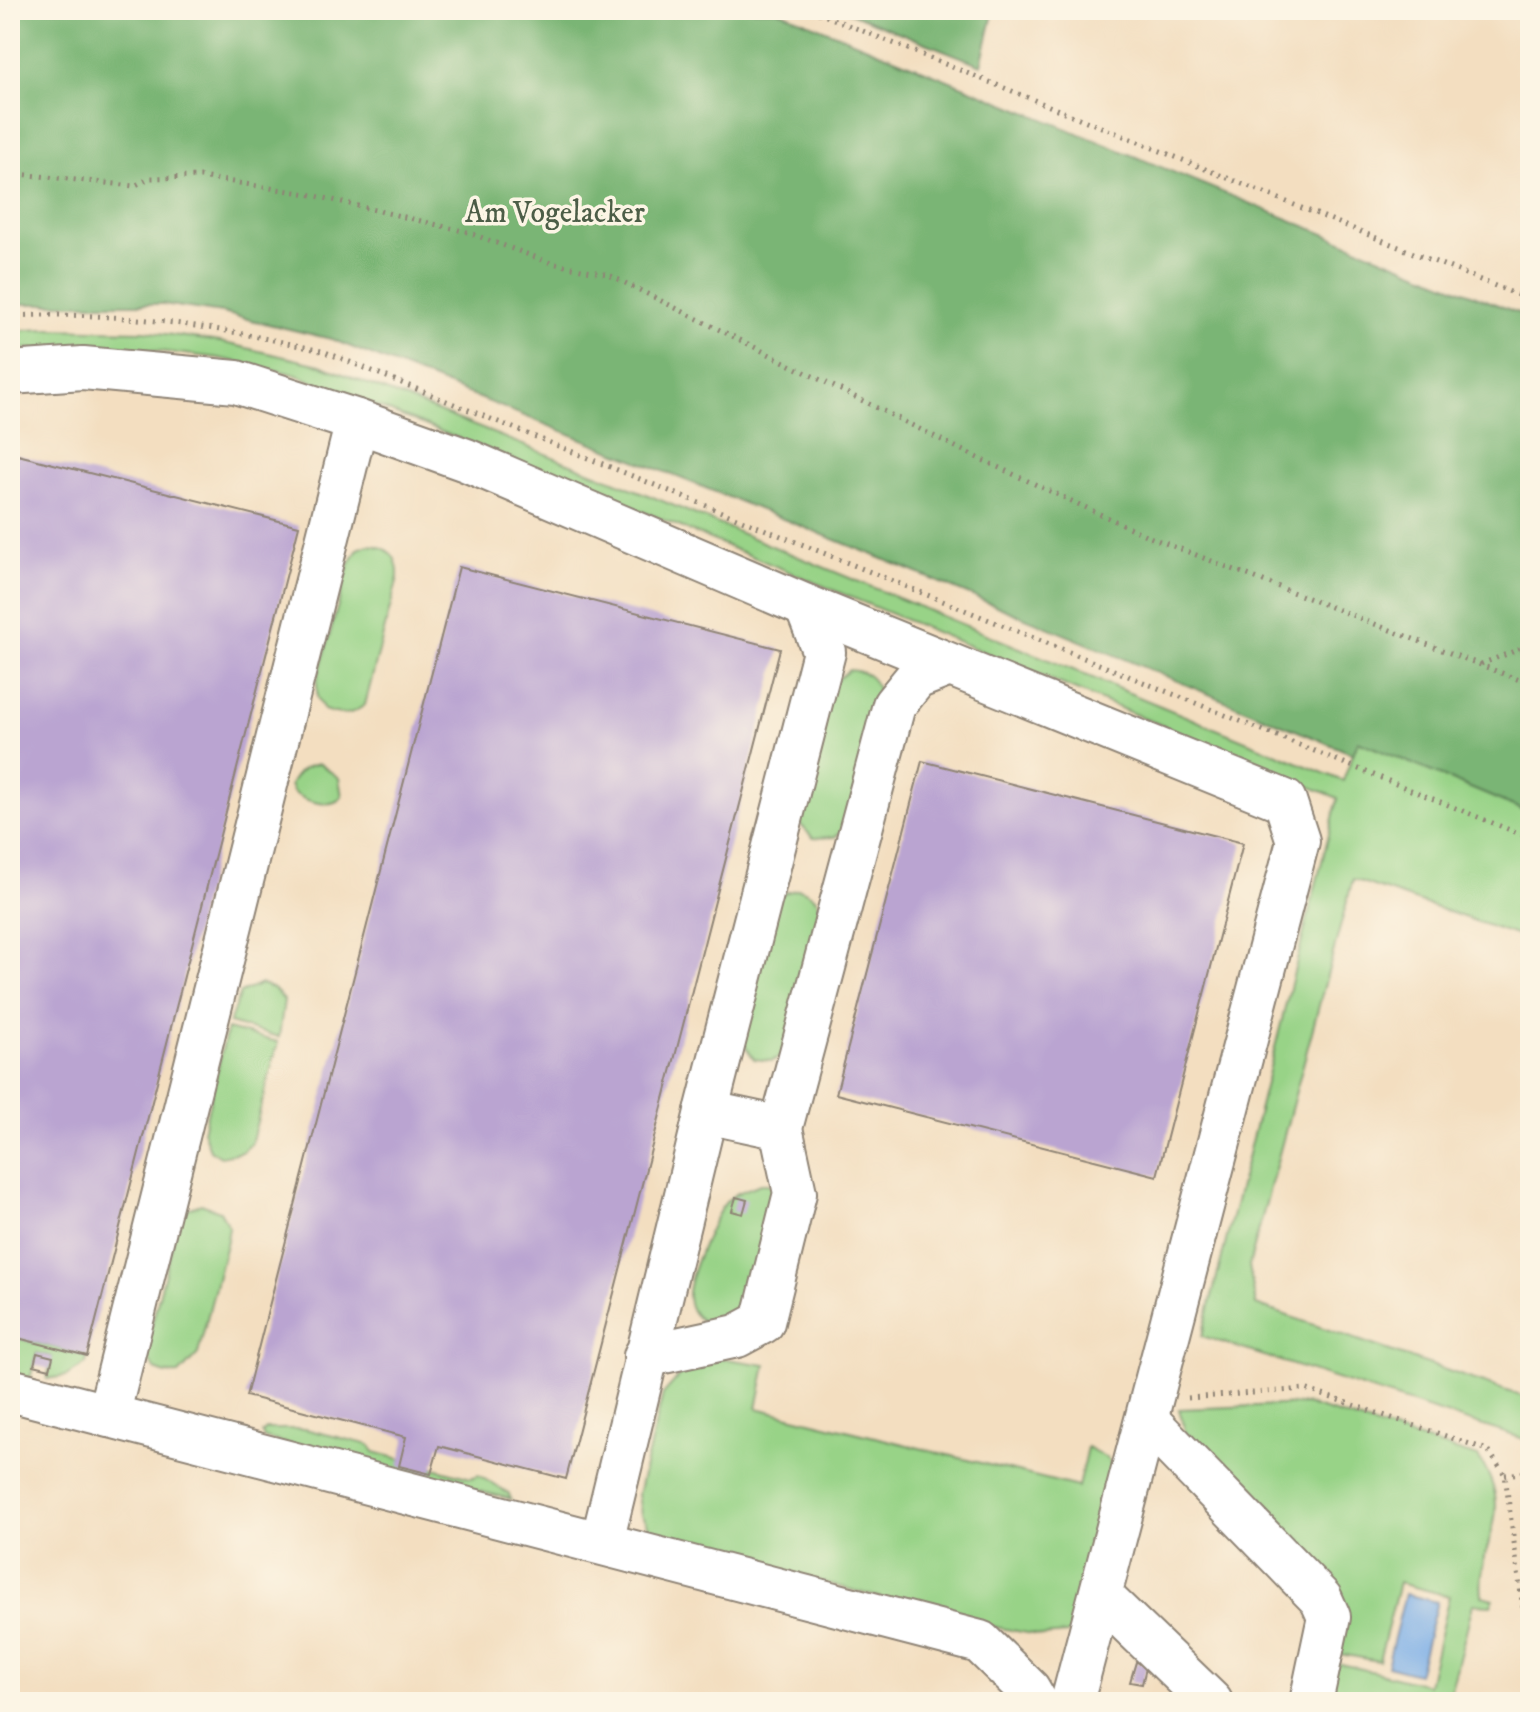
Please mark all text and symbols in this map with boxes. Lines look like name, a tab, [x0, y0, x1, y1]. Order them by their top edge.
park label: Am Vogelacker	[465, 195, 645, 232]

